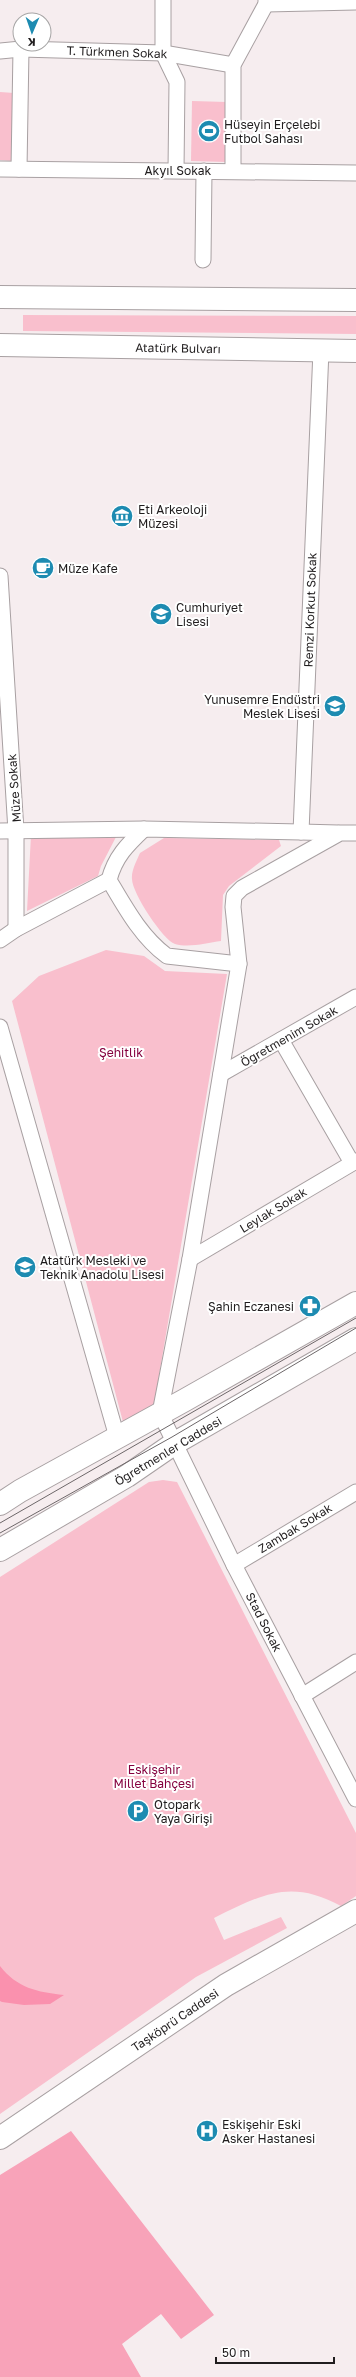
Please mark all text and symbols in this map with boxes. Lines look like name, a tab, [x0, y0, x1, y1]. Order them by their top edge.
north arrow	[12, 12, 52, 52]
text: K	[27, 36, 36, 49]
street label: T. Türkmen Sokak	[66, 43, 168, 61]
place label: Hüseyin Erçelebi Futbol Sahası	[224, 117, 320, 146]
sports icon: Hüseyin Erçelebi Futbol Sahası	[196, 118, 222, 144]
street label: Akyıl Sokak	[145, 163, 212, 178]
street label: Atatürk Bulvarı	[135, 340, 221, 356]
place label: Eti Arkeoloji Müzesi	[138, 502, 207, 531]
museum icon: Eti Arkeoloji Müzesi	[109, 503, 135, 529]
street label: Remzi Korkut Sokak	[301, 552, 320, 668]
cafe icon: Müze Kafe	[30, 555, 56, 581]
place label: Müze Kafe	[58, 561, 118, 576]
place label: Cumhuriyet Lisesi	[176, 600, 243, 629]
school or university icon: Cumhuriyet Lisesi	[148, 601, 174, 627]
place label: Yunusemre Endüstri Meslek Lisesi	[204, 692, 320, 721]
school or university icon: Yunusemre Endüstri Meslek Lisesi	[322, 693, 348, 719]
street label: Müze Sokak	[4, 753, 24, 823]
street label: Öğretmenim Sokak	[238, 1002, 340, 1070]
park label: Şehitlik	[99, 1045, 143, 1060]
street label: Leylak Sokak	[237, 1184, 309, 1236]
place label: Atatürk Mesleki ve Teknik Anadolu Lisesi	[40, 1253, 164, 1282]
school or university icon: Atatürk Mesleki ve Teknik Anadolu Lisesi	[12, 1254, 38, 1280]
pharmacy icon: Şahin Eczanesi	[297, 1293, 323, 1319]
place label: Şahin Eczanesi	[208, 1299, 294, 1314]
street label: Öğretmenler Caddesi	[112, 1413, 224, 1489]
street label: Zambak Sokak	[255, 1500, 335, 1556]
street label: Stad Sokak	[243, 1590, 285, 1654]
park label: Eskişehir Millet Bahçesi	[113, 1762, 195, 1791]
place label: Otopark Yaya Girişi	[154, 1797, 213, 1826]
parking icon: Otopark Yaya Girişi	[125, 1798, 151, 1824]
street label: Taşköprü Caddesi	[129, 1985, 221, 2055]
place label: Eskişehir Eski Asker Hastanesi	[222, 2117, 315, 2146]
hospital icon: Eskişehir Eski Asker Hastanesi	[194, 2118, 220, 2144]
scale bar	[216, 2339, 334, 2365]
text: 50 m	[222, 2345, 250, 2360]

